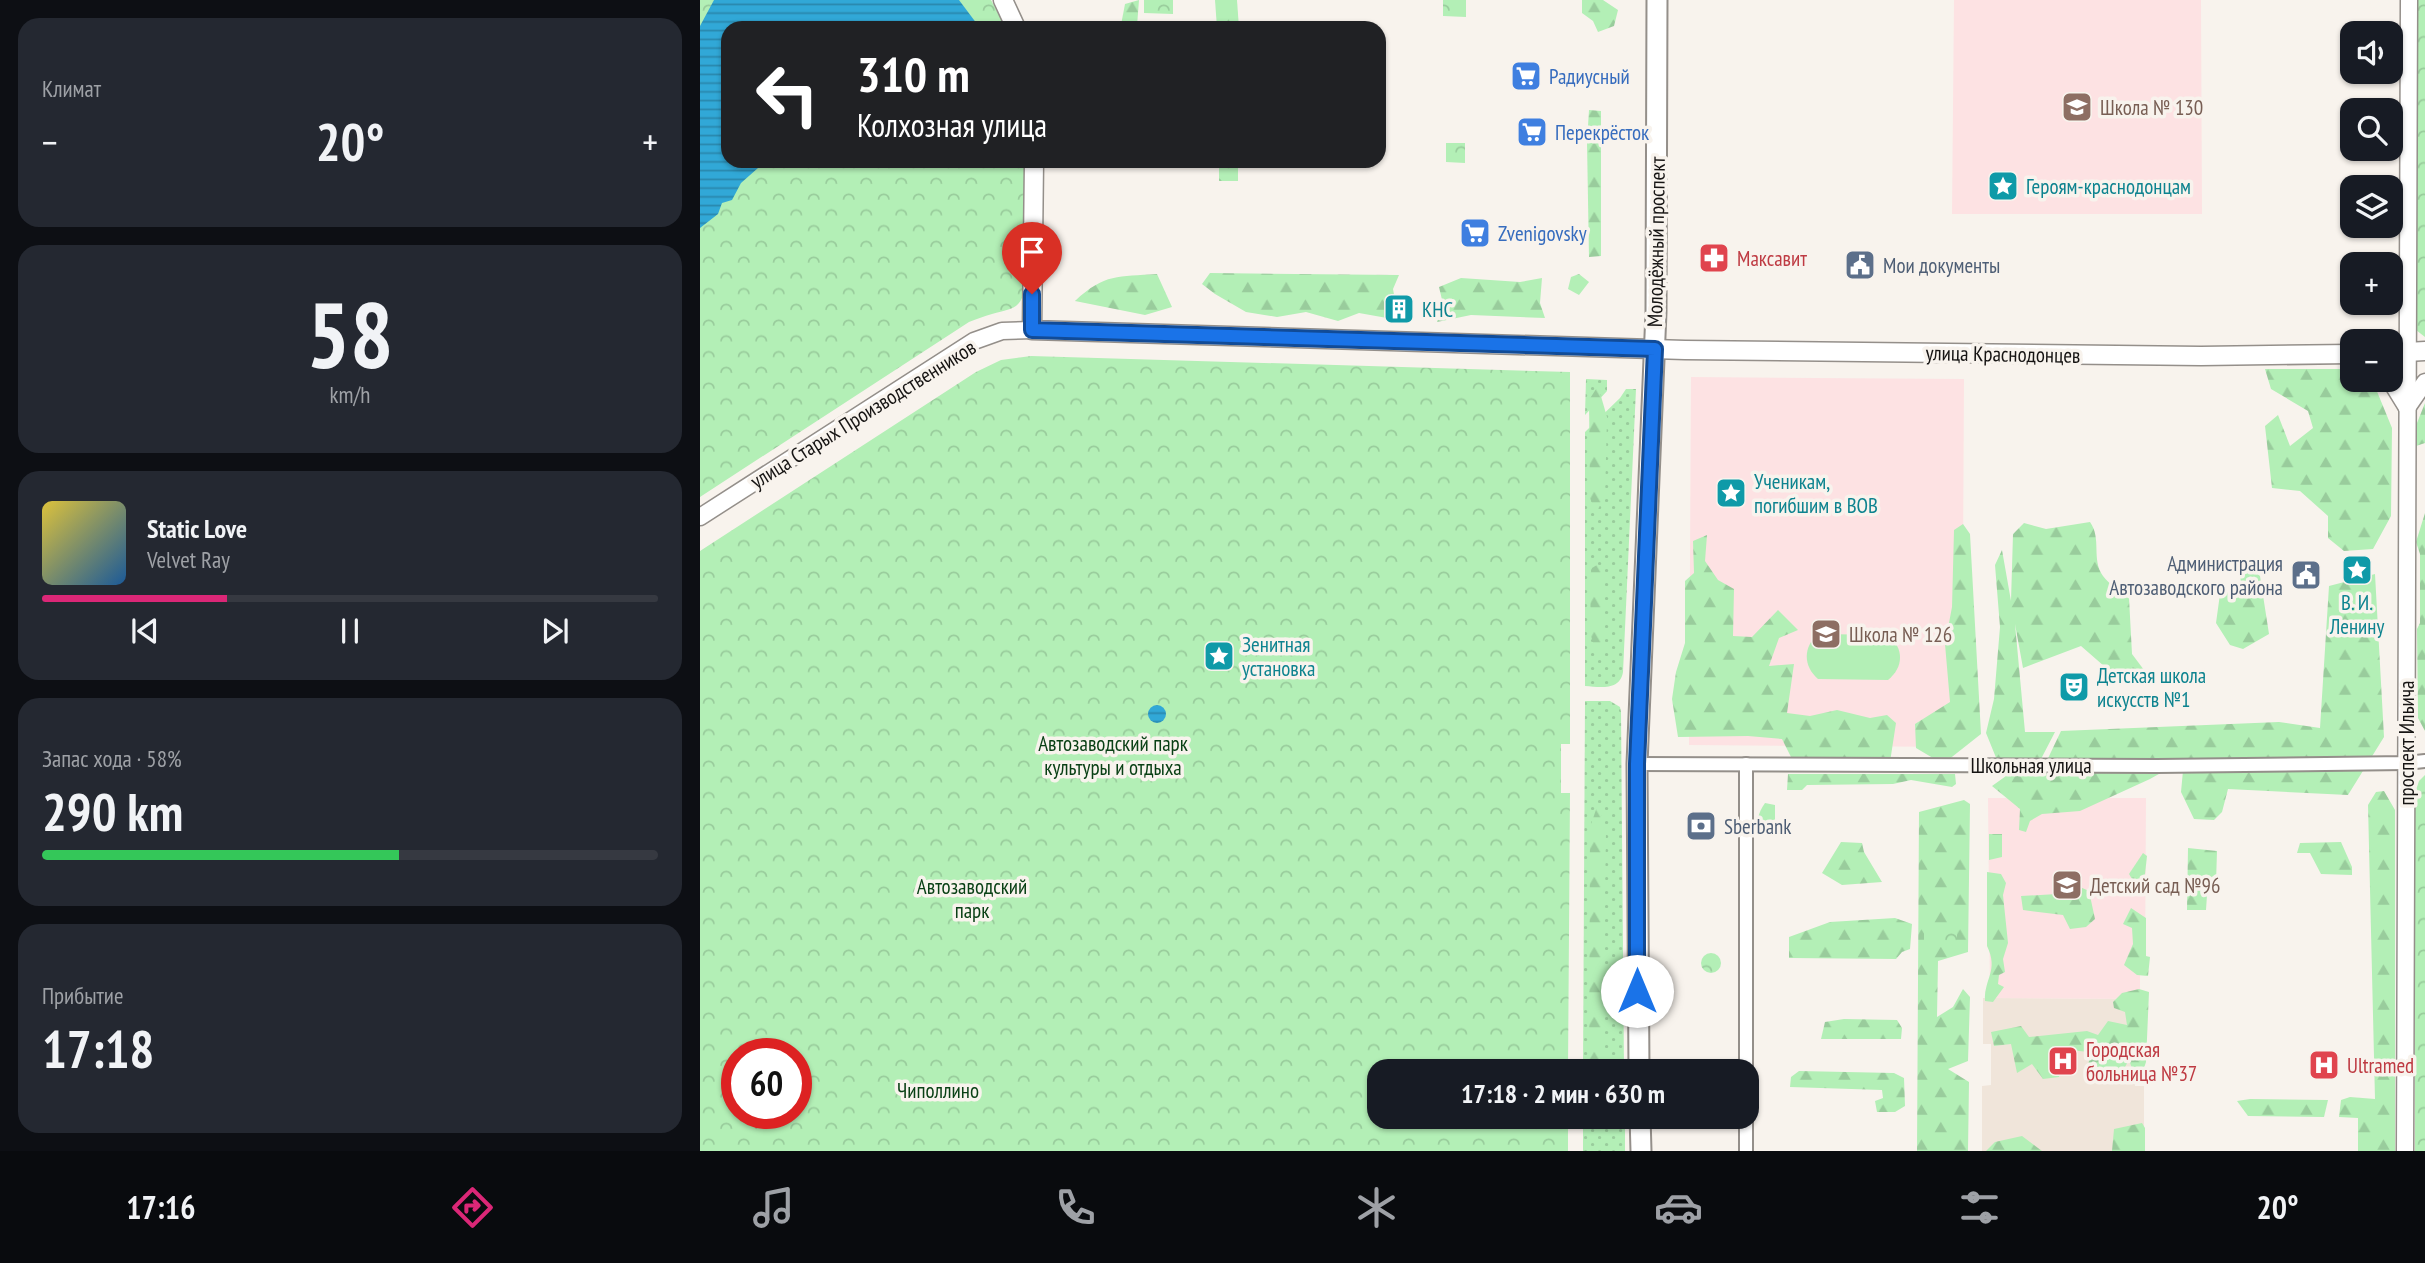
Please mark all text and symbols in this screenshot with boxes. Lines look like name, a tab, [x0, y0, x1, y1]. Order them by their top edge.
map controls	[2340, 21, 2403, 392]
button: sound	[2340, 21, 2403, 84]
text: 310 m	[857, 42, 970, 106]
icon: left	[742, 49, 833, 140]
supermarket icon: Радиусный	[1509, 59, 1543, 93]
place label: Радиусный	[1549, 63, 1630, 90]
text: Климат	[42, 74, 101, 103]
school or university icon: Школа № 130	[2060, 90, 2094, 124]
place label: Школа № 130	[2100, 94, 2203, 121]
button: search	[2340, 98, 2403, 161]
text: Колхозная улица	[857, 104, 1047, 146]
text: 20°	[316, 108, 384, 175]
supermarket icon: Перекрёсток	[1515, 115, 1549, 149]
text: −	[42, 117, 58, 166]
text: +	[642, 117, 658, 166]
place label: Перекрёсток	[1555, 119, 1649, 146]
street label: Молодёжный проспект	[1641, 156, 1671, 327]
place icon: Героям-краснодонцам	[1986, 169, 2020, 203]
place label: Героям-краснодонцам	[2026, 173, 2191, 200]
button: layers	[2340, 175, 2403, 238]
supermarket icon: Zvenigovsky	[1458, 216, 1492, 250]
place label: Zvenigovsky	[1498, 220, 1587, 247]
pin	[1002, 222, 1062, 294]
icon: arrive	[1013, 233, 1051, 271]
pharmacy icon: Максавит	[1697, 241, 1731, 275]
place label: Максавит	[1737, 245, 1807, 272]
public building icon: Мои документы	[1843, 248, 1877, 282]
place label: Мои документы	[1883, 252, 2000, 279]
button: +	[2340, 252, 2403, 315]
text: 58	[307, 275, 394, 393]
building icon: КНС	[1382, 292, 1416, 326]
place label: КНС	[1422, 296, 1454, 323]
button: −	[2340, 329, 2403, 392]
street label: улица Старых Производственников	[745, 333, 981, 495]
street label: улица Краснодонцев	[1925, 339, 2081, 369]
text: km/h	[330, 380, 370, 409]
place label: Ученикам, погибшим в ВОВ	[1754, 468, 1878, 519]
place icon: Ученикам, погибшим в ВОВ	[1714, 476, 1748, 510]
text: Static Love	[147, 512, 247, 545]
text: Velvet Ray	[147, 545, 230, 574]
place label: Администрация Автозаводского района	[2109, 550, 2283, 601]
place icon: В. И. Ленину	[2340, 553, 2374, 587]
public building icon: Администрация Автозаводского района	[2289, 558, 2323, 592]
place label: В. И. Ленину	[2329, 589, 2384, 640]
icon: previous	[126, 612, 164, 650]
icon: pause	[331, 612, 369, 650]
icon: next	[536, 612, 574, 650]
school or university icon: Школа № 126	[1809, 617, 1843, 651]
place label: Школа № 126	[1849, 621, 1952, 648]
place label: Зенитная установка	[1242, 631, 1315, 682]
place icon: Зенитная установка	[1202, 639, 1236, 673]
place label: Детская школа искусств №1	[2097, 662, 2206, 713]
theatre icon: Детская школа искусств №1	[2057, 670, 2091, 704]
street label: проспект Ильича	[2393, 680, 2420, 806]
park label: Автозаводский парк культуры и отдыха	[1038, 730, 1188, 781]
text: Запас хода · 58%	[42, 744, 182, 773]
street label: Школьная улица	[1970, 752, 2092, 779]
text: 290 km	[42, 778, 183, 845]
bank icon: Sberbank	[1684, 809, 1718, 843]
place label: Sberbank	[1724, 813, 1791, 840]
school or university icon: Детский сад №96	[2050, 868, 2084, 902]
place label: Детский сад №96	[2090, 872, 2220, 899]
park label: Автозаводский парк	[917, 873, 1027, 924]
position arrow	[1600, 954, 1674, 1028]
text: Прибытие	[42, 981, 123, 1010]
text: 17:18	[42, 1015, 154, 1082]
place label: Городская больница №37	[2086, 1036, 2197, 1087]
speed limit sign: 60	[721, 1038, 812, 1129]
hospital icon: Городская больница №37	[2046, 1044, 2080, 1078]
hospital icon: Ultramed	[2307, 1048, 2341, 1082]
place label: Ultramed	[2347, 1052, 2414, 1079]
park label: Чиполлино	[897, 1077, 979, 1104]
text: 17:18 · 2 мин · 630 m	[1461, 1077, 1665, 1110]
icon: directions	[448, 1183, 497, 1232]
icon: music	[749, 1183, 798, 1232]
icon: phone	[1051, 1183, 1100, 1232]
icon: climate	[1352, 1183, 1401, 1232]
icon: car	[1654, 1183, 1703, 1232]
icon: filters	[1955, 1183, 2004, 1232]
text: 17:16	[126, 1186, 195, 1228]
text: 20°	[2257, 1186, 2299, 1228]

